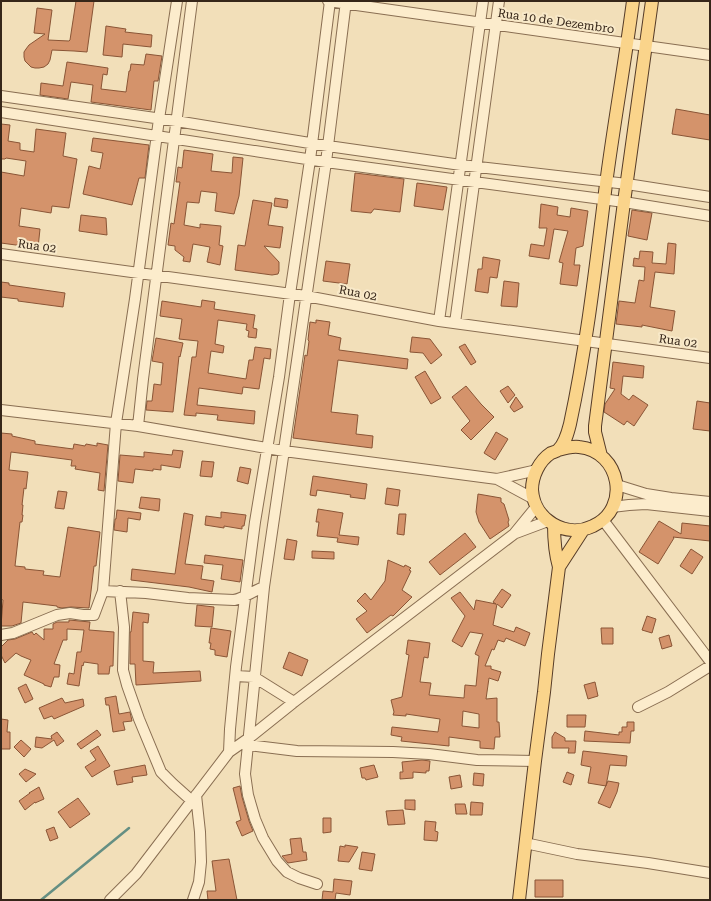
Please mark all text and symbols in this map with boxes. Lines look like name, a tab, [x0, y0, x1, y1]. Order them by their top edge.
street label: Rua 10 de Dezembro	[497, 6, 615, 36]
street label: Rua 02	[17, 236, 57, 256]
street label: Rua 02	[338, 282, 379, 304]
street label: Rua 02	[658, 331, 698, 351]

